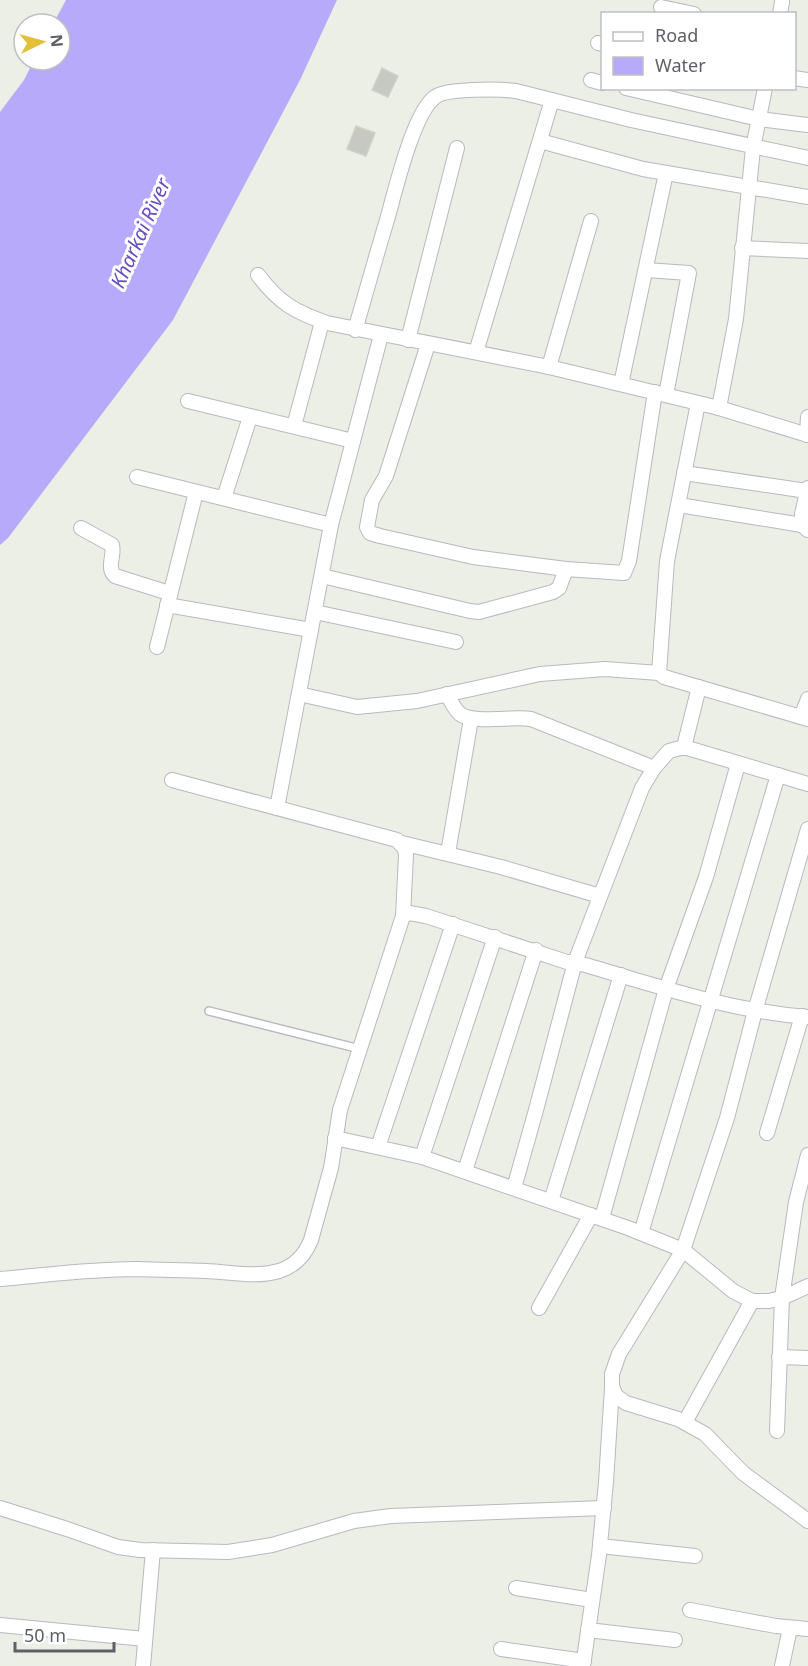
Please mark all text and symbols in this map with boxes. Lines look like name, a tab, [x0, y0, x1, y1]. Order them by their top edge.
north arrow	[12, 12, 72, 72]
legend	[601, 12, 796, 90]
text: Road	[655, 23, 698, 47]
text: N	[45, 33, 68, 48]
text: Water	[655, 53, 706, 77]
water label: Kharkai River	[104, 173, 177, 292]
scale bar	[15, 1615, 114, 1653]
text: 50 m	[24, 1623, 66, 1647]

